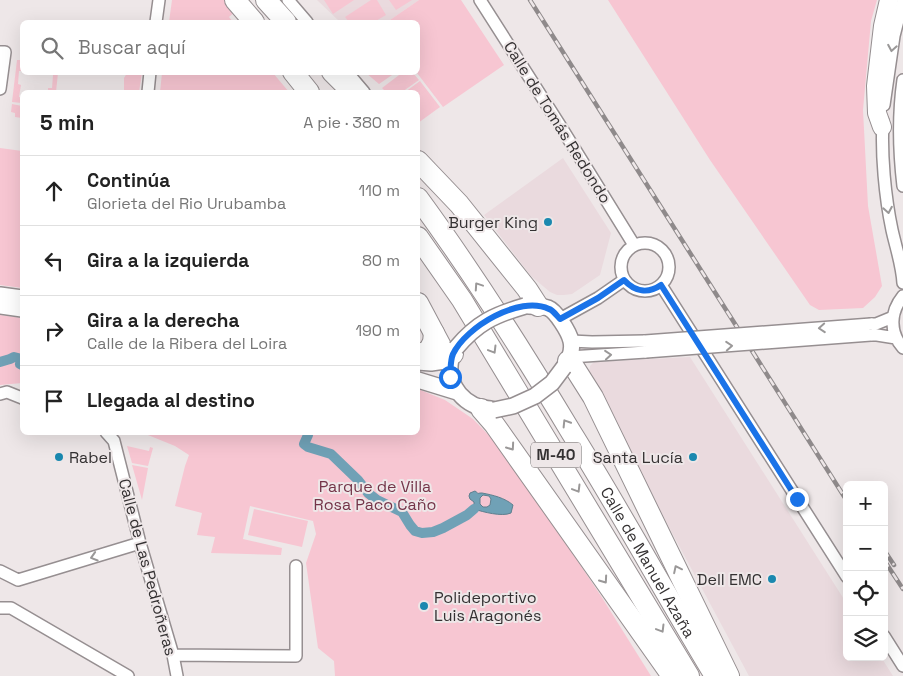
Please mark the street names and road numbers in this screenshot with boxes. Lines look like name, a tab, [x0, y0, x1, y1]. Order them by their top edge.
street label: Calle de Tomás Redondo	[499, 37, 616, 207]
road number: M-40	[531, 442, 581, 468]
street label: Calle de Las Pedroñeras	[114, 476, 181, 658]
street label: Calle de Manuel Azaña	[596, 483, 700, 642]

